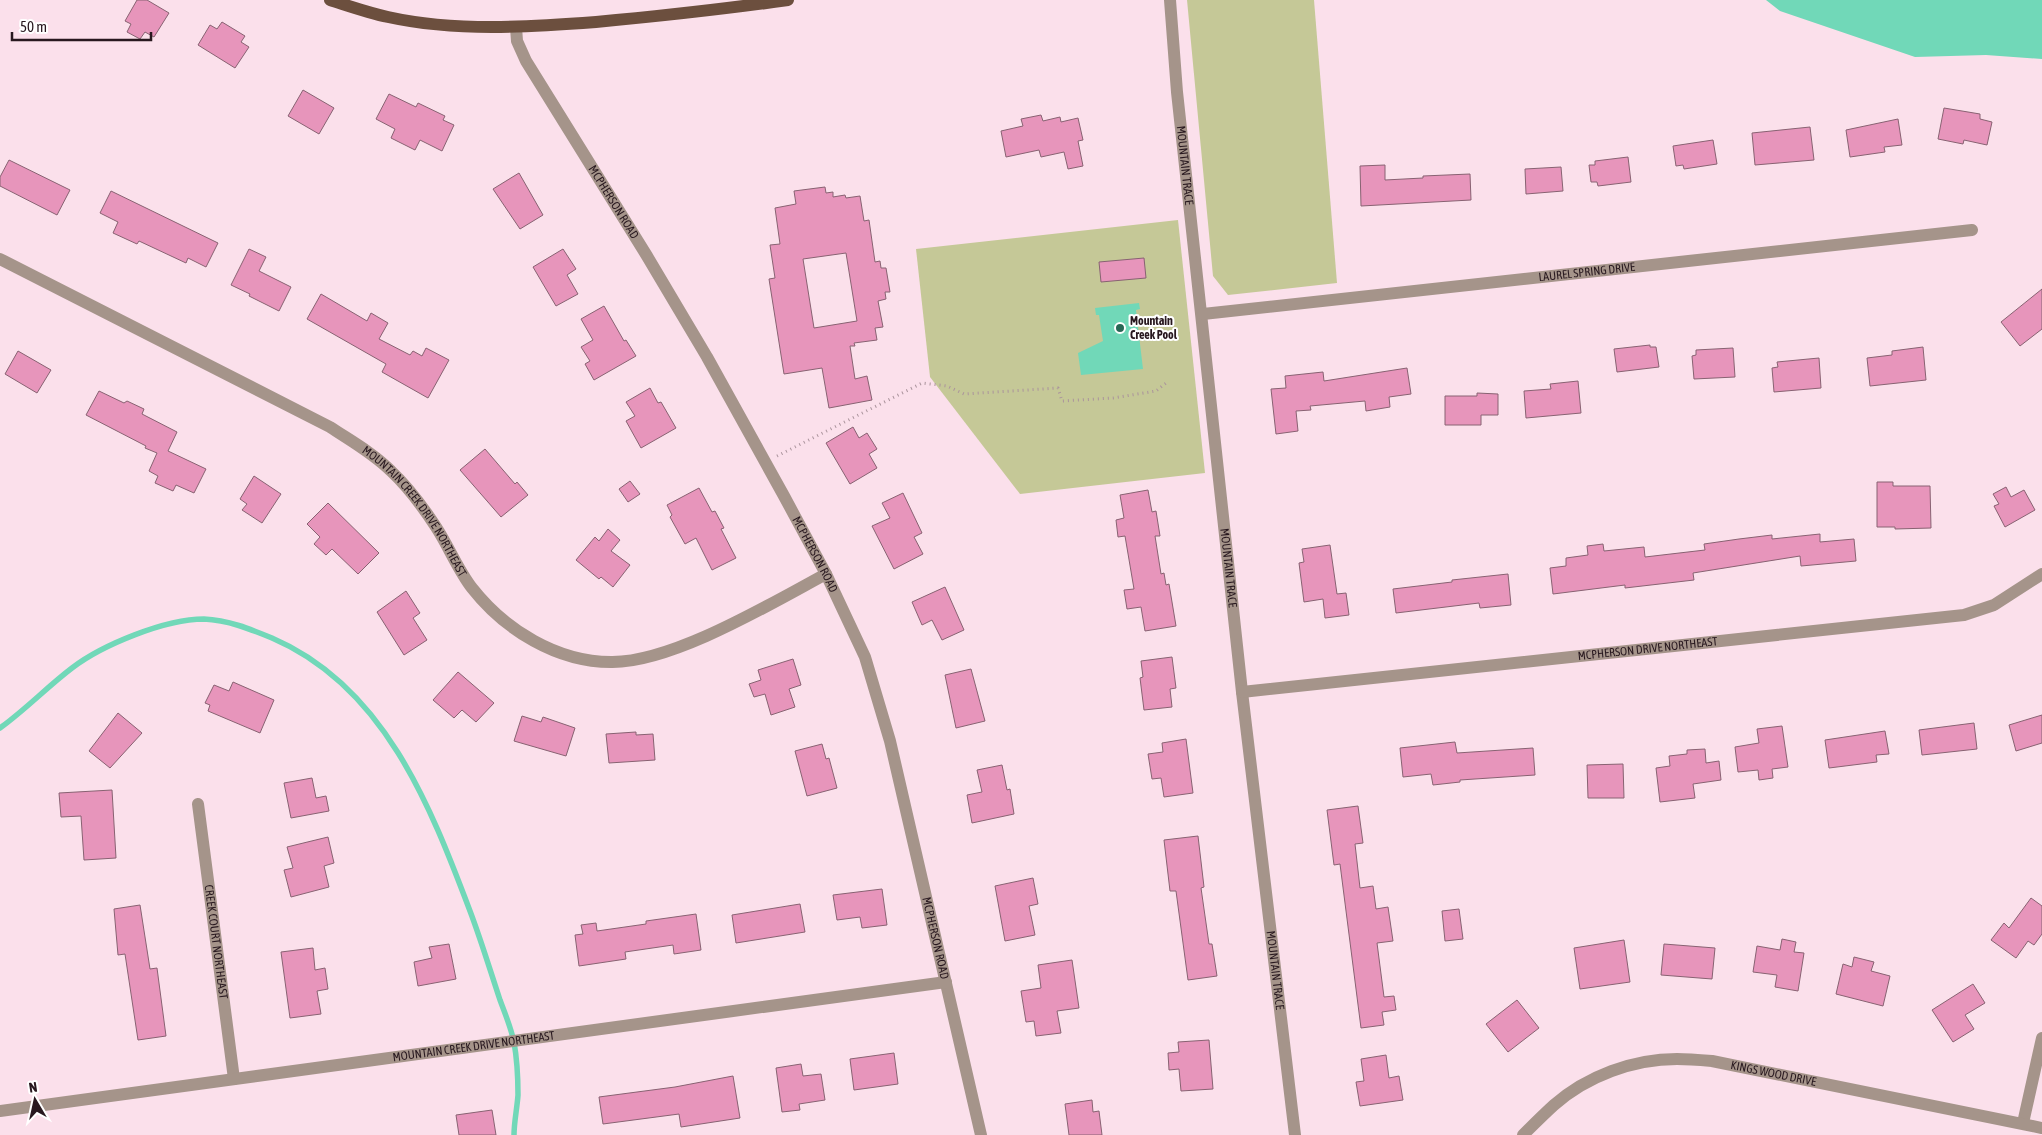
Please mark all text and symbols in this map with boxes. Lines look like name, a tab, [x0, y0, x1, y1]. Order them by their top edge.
scale bar	[12, 10, 151, 42]
text: 50 m	[20, 18, 47, 35]
street label: MOUNTAIN TRACE	[1174, 125, 1196, 206]
street label: MCPHERSON ROAD	[585, 163, 642, 242]
street label: LAUREL SPRING DRIVE	[1538, 260, 1636, 284]
place label: Mountain Creek Pool	[1130, 314, 1178, 342]
marker: Mountain Creek Pool	[1114, 322, 1126, 334]
street label: MOUNTAIN CREEK DRIVE NORTHEAST	[360, 443, 470, 580]
street label: MCPHERSON ROAD	[789, 514, 841, 595]
street label: MOUNTAIN TRACE	[1217, 528, 1240, 608]
street label: MCPHERSON DRIVE NORTHEAST	[1577, 634, 1719, 663]
street label: CREEK COURT NORTHEAST	[202, 884, 231, 1001]
street label: MCPHERSON ROAD	[919, 896, 952, 981]
street label: MOUNTAIN TRACE	[1264, 930, 1287, 1011]
street label: MOUNTAIN CREEK DRIVE NORTHEAST	[392, 1028, 556, 1064]
street label: KINGS WOOD DRIVE	[1729, 1058, 1818, 1089]
north arrow	[10, 1075, 60, 1125]
text: N	[28, 1079, 38, 1096]

